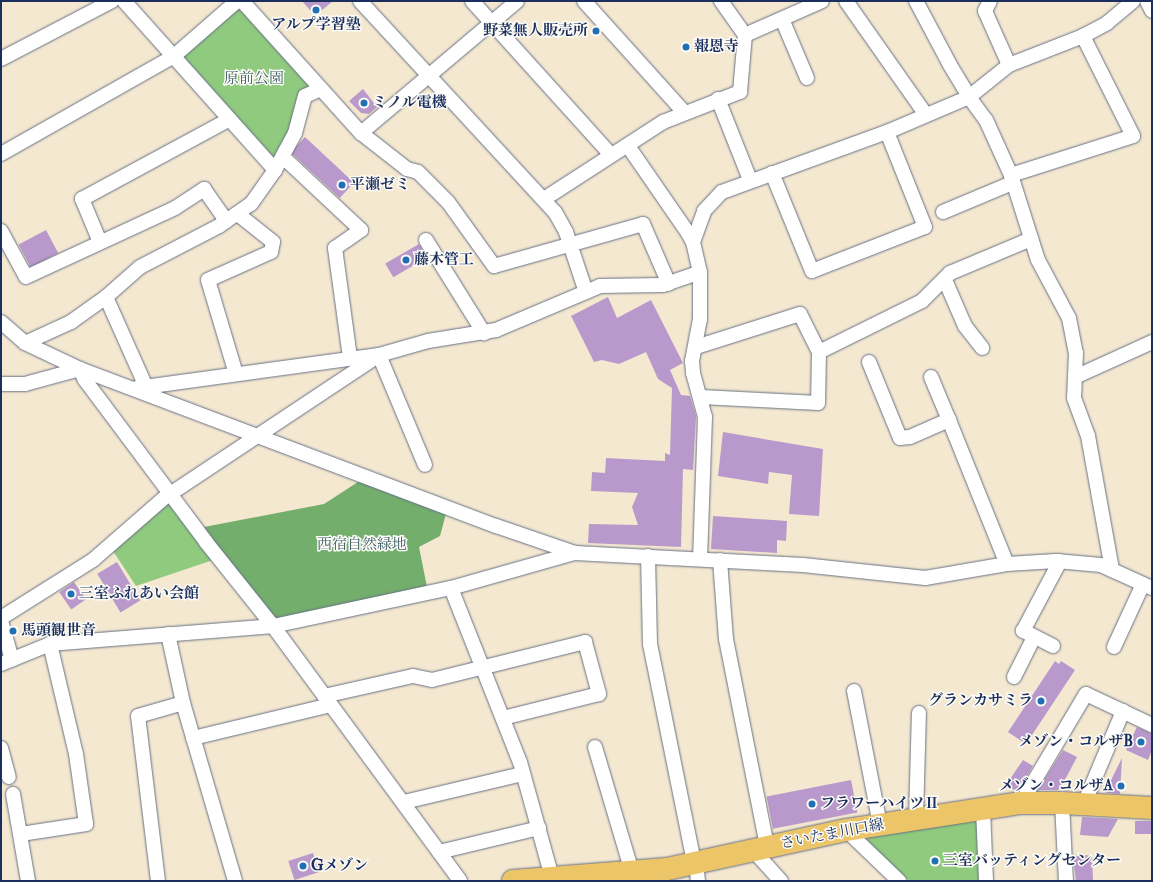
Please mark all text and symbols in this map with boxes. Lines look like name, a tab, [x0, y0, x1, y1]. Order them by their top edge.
marker: アルプ学習塾	[311, 5, 321, 15]
place label: アルプ学習塾	[271, 16, 361, 34]
place label: 野菜無人販売所	[483, 22, 588, 40]
marker: 野菜無人販売所	[591, 26, 601, 36]
place label: 報恩寺	[694, 38, 739, 56]
marker: 報恩寺	[681, 42, 691, 52]
park label: 原前公園	[224, 70, 284, 88]
place label: ミノル電機	[372, 94, 447, 112]
marker: ミノル電機	[359, 98, 369, 108]
place label: 平瀬ゼミ	[350, 176, 410, 194]
marker: 平瀬ゼミ	[337, 180, 347, 190]
place label: 藤木管工	[414, 251, 474, 269]
marker: 藤木管工	[401, 255, 411, 265]
park label: 西宿自然緑地	[317, 536, 407, 554]
place label: 三室ふれあい会館	[79, 585, 199, 603]
marker: 三室ふれあい会館	[66, 589, 76, 599]
place label: 馬頭観世音	[21, 622, 96, 640]
marker: 馬頭観世音	[8, 626, 18, 636]
place label: グランカサミラ	[928, 692, 1033, 710]
marker: グランカサミラ	[1036, 696, 1046, 706]
place label: メゾン・コルザB	[1018, 733, 1133, 751]
marker: メゾン・コルザB	[1136, 737, 1146, 747]
place label: メゾン・コルザA	[998, 777, 1113, 795]
marker: メゾン・コルザA	[1116, 781, 1126, 791]
place label: フラワーハイツⅡ	[820, 795, 940, 813]
marker: フラワーハイツⅡ	[807, 799, 817, 809]
street label: さいたま川口線	[779, 815, 885, 853]
place label: 三室バッティングセンター	[943, 852, 1123, 870]
marker: 三室バッティングセンター	[930, 856, 940, 866]
place label: Gメゾン	[311, 857, 369, 875]
marker: Gメゾン	[298, 861, 308, 871]

